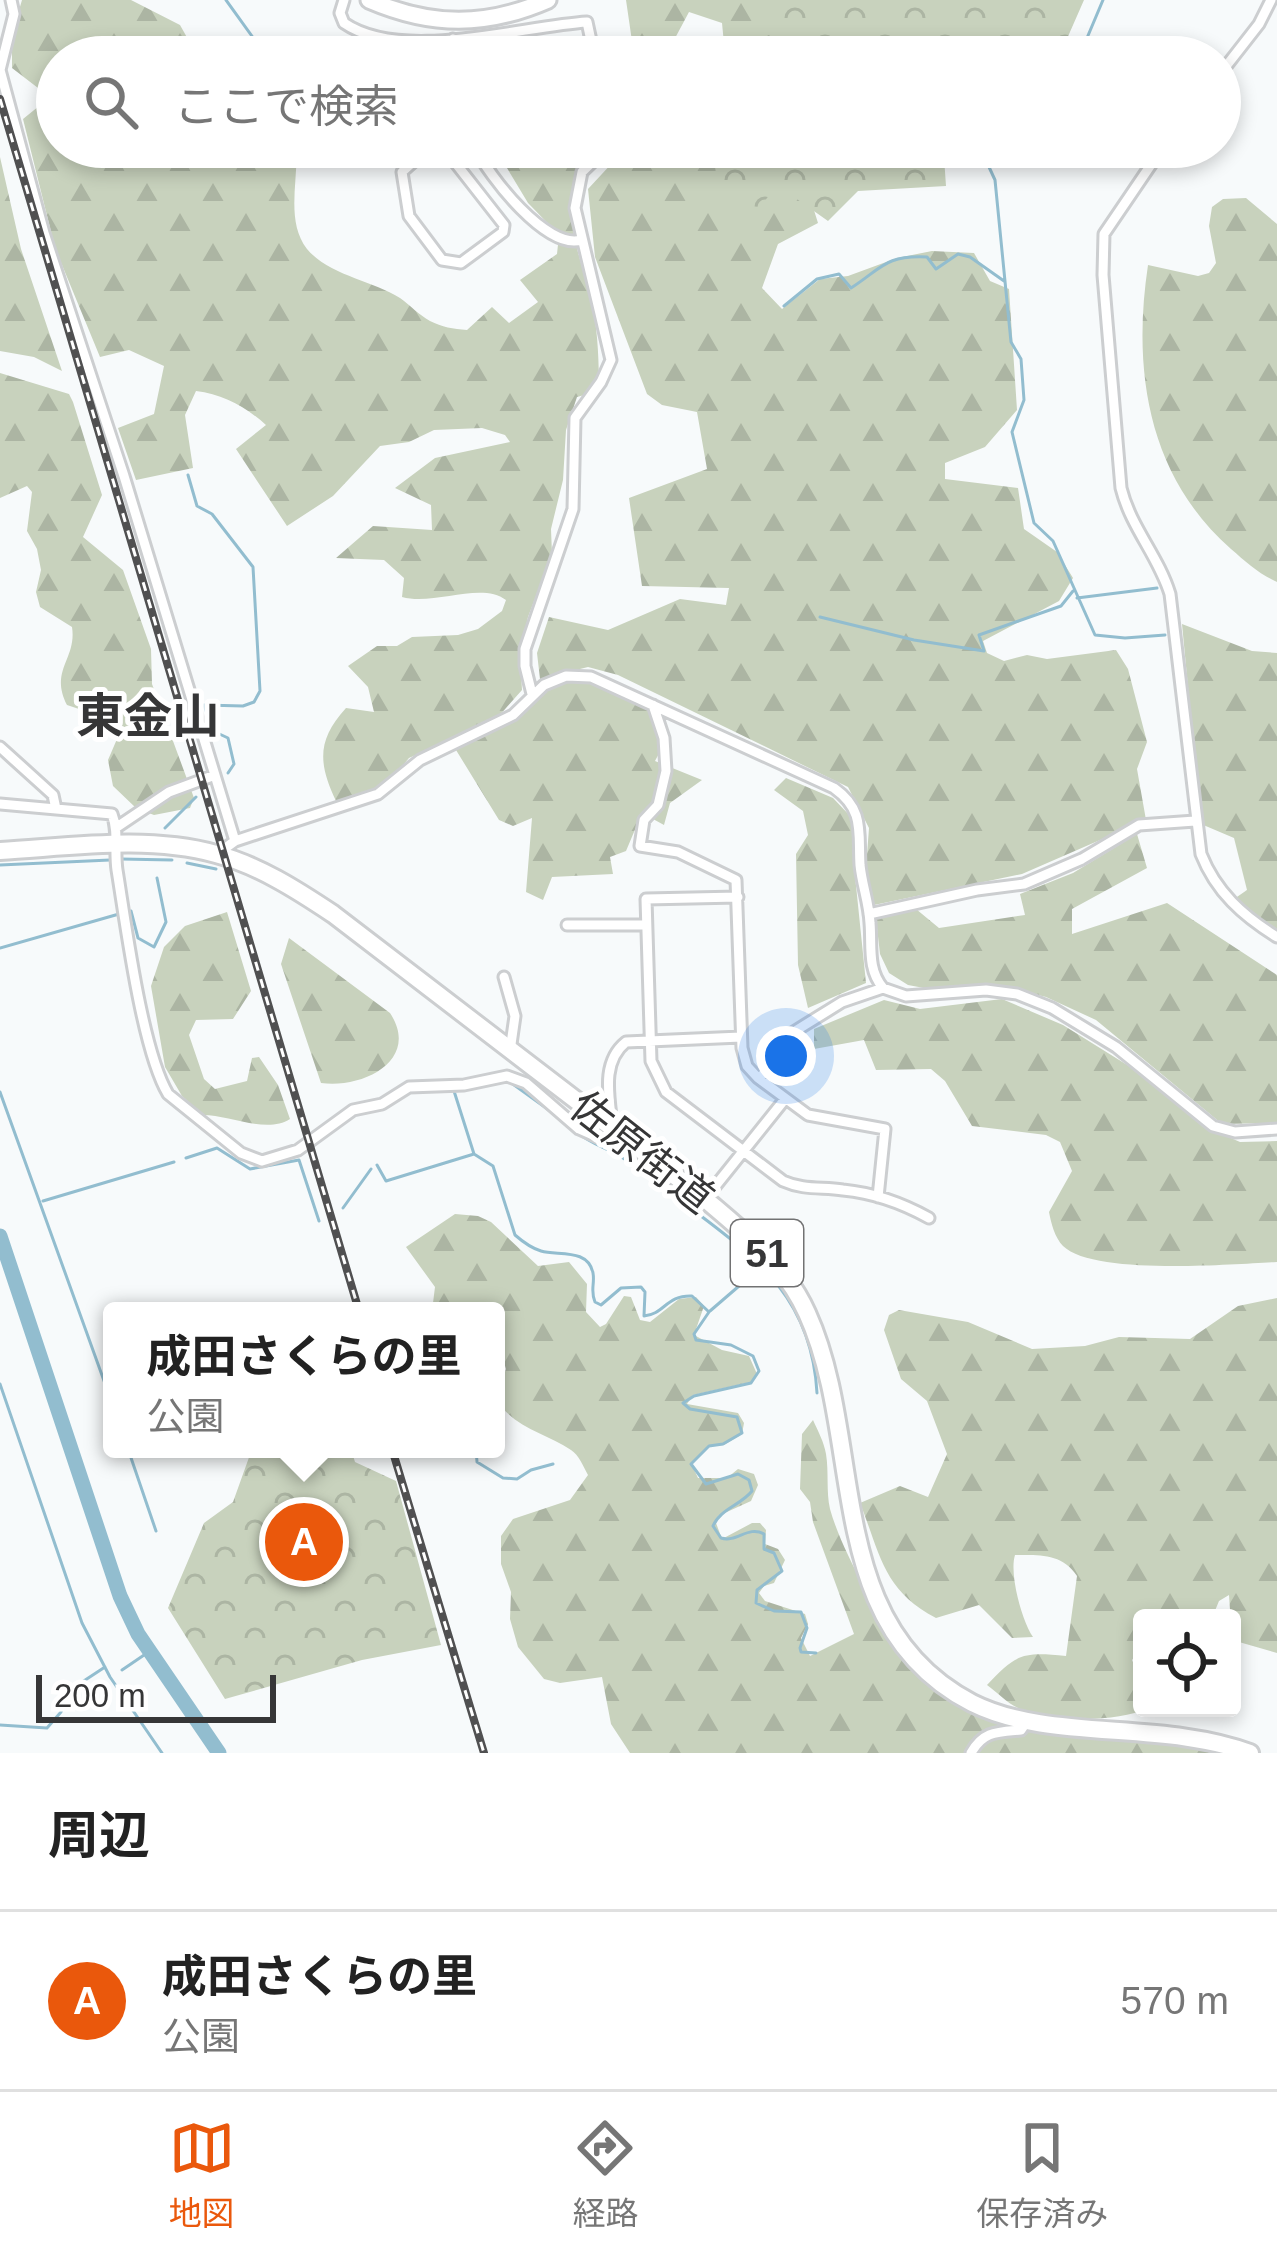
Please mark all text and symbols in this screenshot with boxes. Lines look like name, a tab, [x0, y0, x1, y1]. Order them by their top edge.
search box	[36, 36, 1241, 168]
icon: search	[78, 69, 144, 135]
text: ここで検索	[174, 81, 399, 132]
district label: 東金山	[76, 690, 220, 743]
your location	[756, 1026, 816, 1086]
street label: 佐原街道	[561, 1082, 723, 1222]
road number: 51	[731, 1220, 803, 1286]
popup	[103, 1302, 505, 1458]
text: 成田さくらの里	[146, 1331, 462, 1382]
text: 公園	[146, 1395, 225, 1438]
pin: A	[265, 1497, 343, 1587]
map controls	[1133, 1609, 1241, 1717]
button: locate	[1133, 1609, 1241, 1717]
scale bar	[36, 1669, 276, 1722]
text: 200 m	[54, 1677, 146, 1714]
text: 周辺	[48, 1807, 150, 1864]
text: 成田さくらの里	[162, 1951, 477, 2002]
text: A	[73, 1979, 101, 2022]
text: 570 m	[1121, 1979, 1229, 2022]
text: 公園	[162, 2015, 240, 2058]
tab: 地図	[169, 2115, 235, 2235]
tab: 経路	[572, 2115, 638, 2235]
tab: 保存済み	[976, 2115, 1108, 2235]

